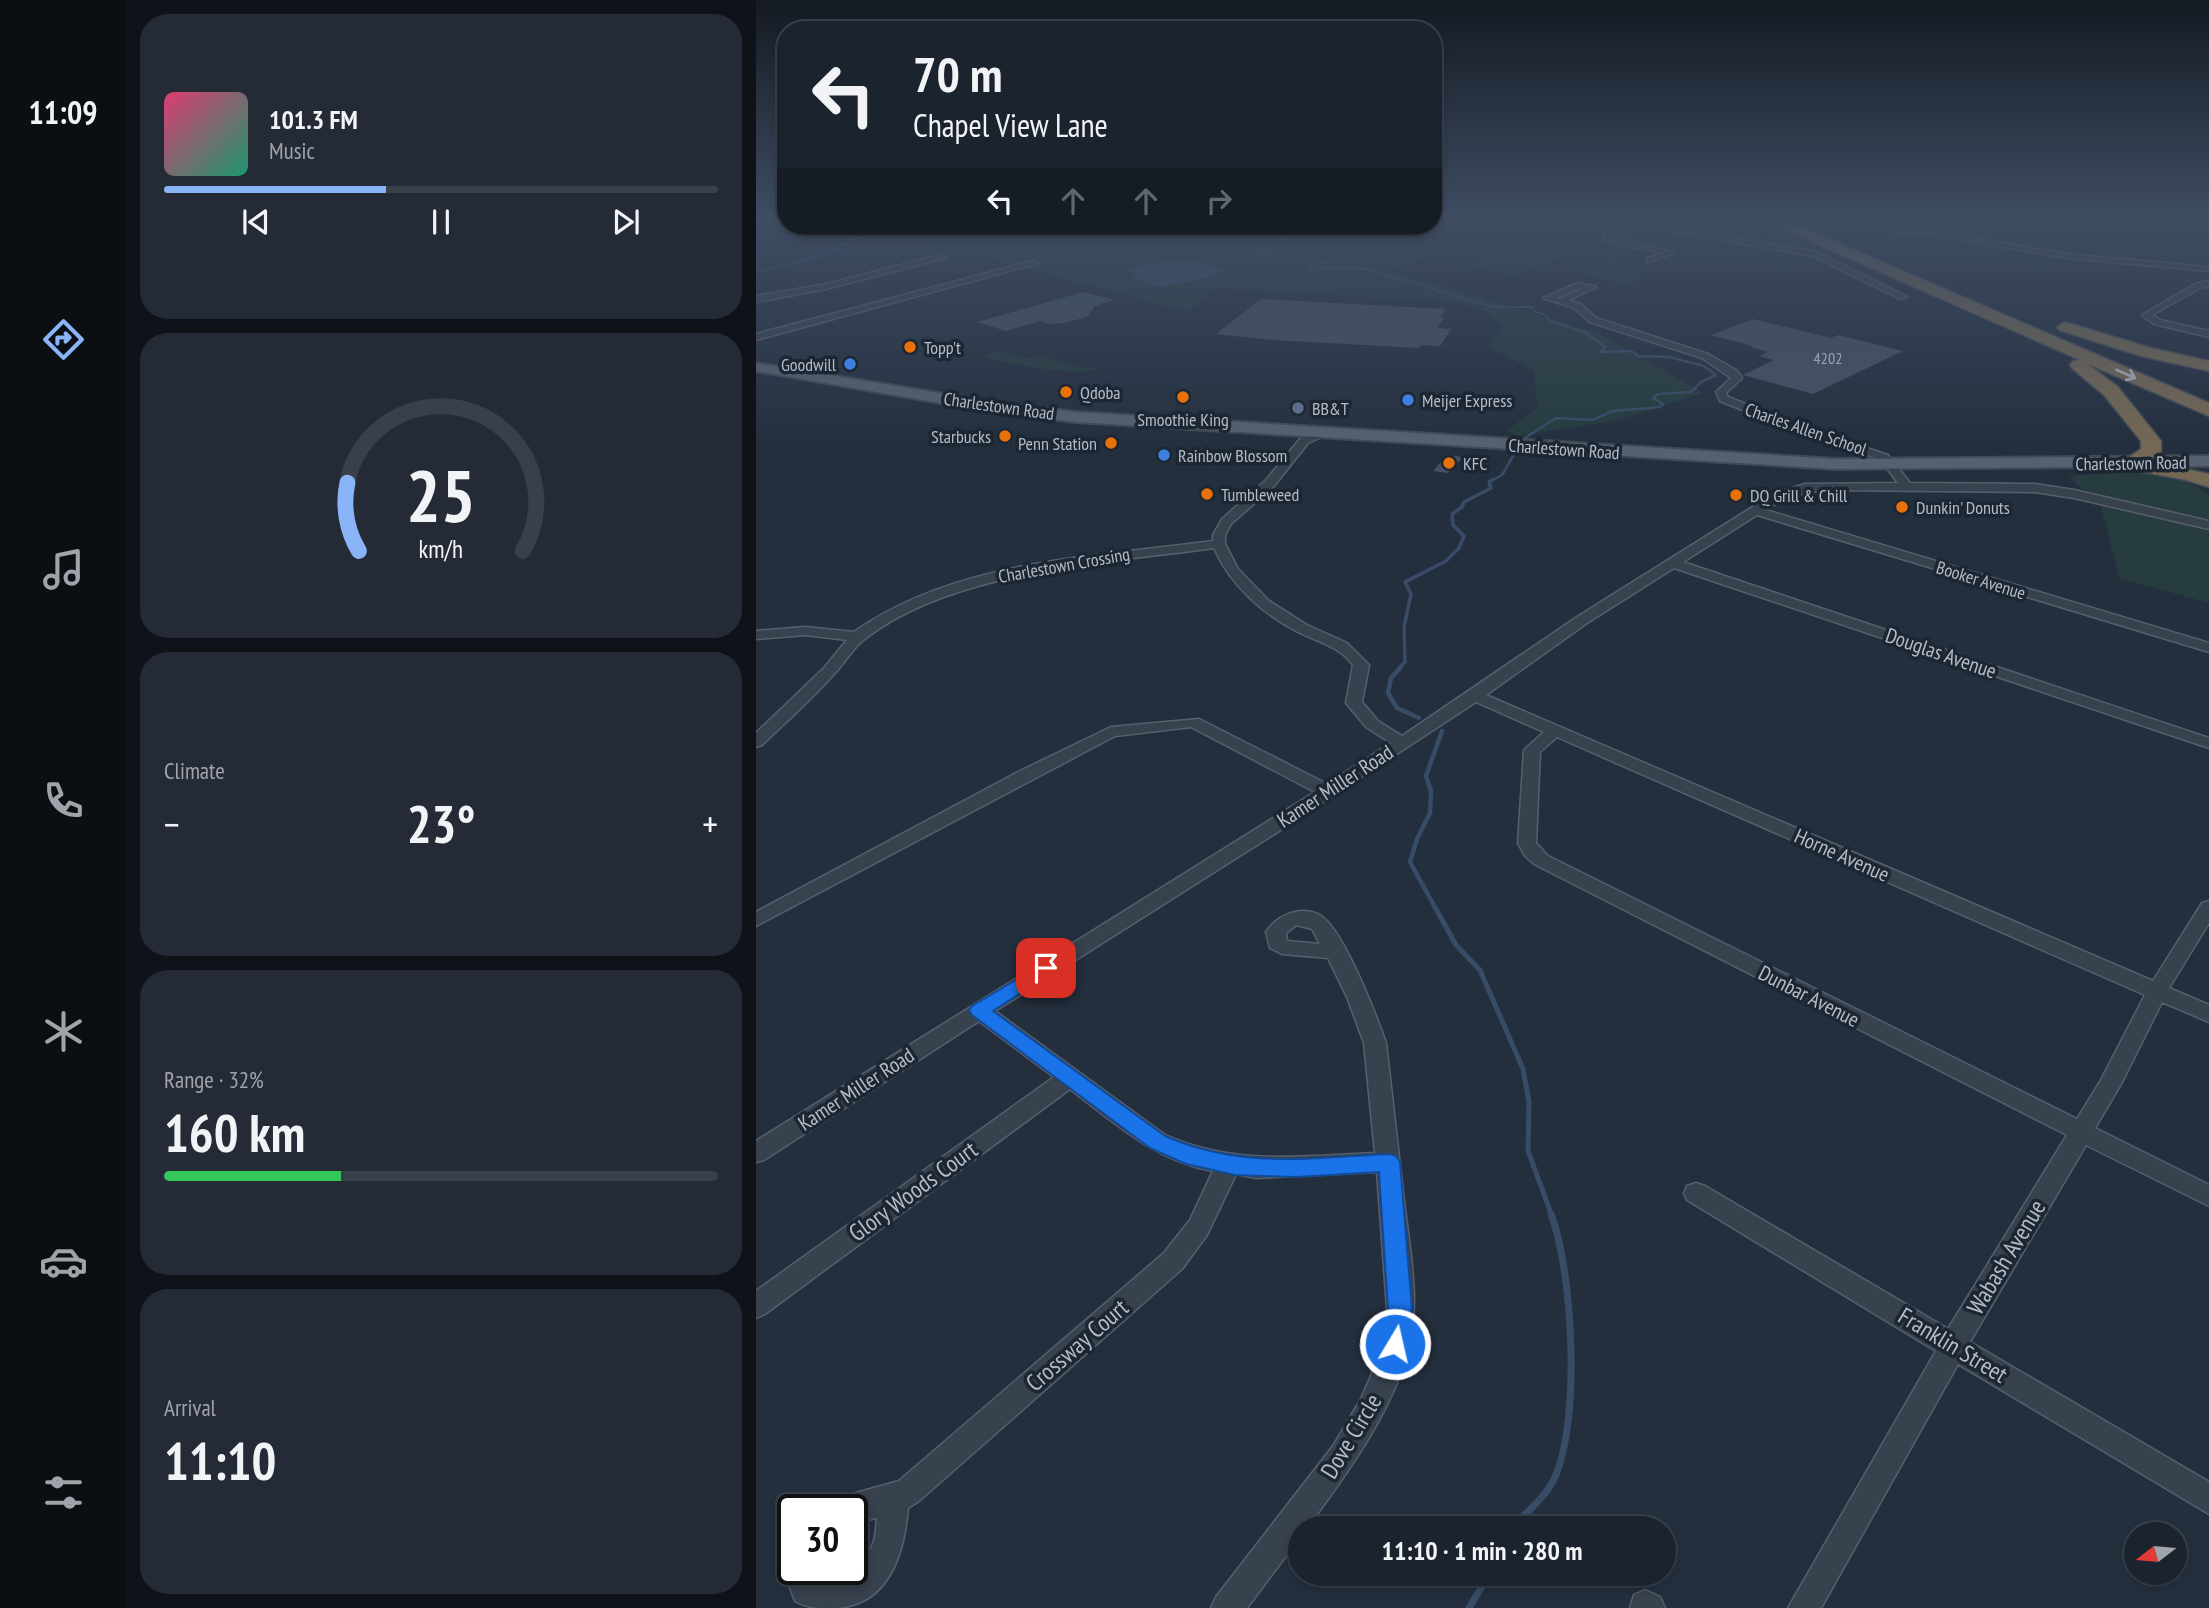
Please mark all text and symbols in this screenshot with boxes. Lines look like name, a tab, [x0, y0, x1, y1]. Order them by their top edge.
text: 70 m	[913, 42, 1002, 106]
icon: left	[798, 49, 889, 140]
text: 11:09	[28, 91, 98, 133]
text: 101.3 FM	[269, 103, 358, 136]
text: Chapel View Lane	[913, 104, 1108, 146]
text: Music	[269, 136, 315, 165]
icon: left	[981, 182, 1019, 220]
icon: ahead	[1054, 182, 1092, 220]
icon: ahead	[1127, 182, 1165, 220]
icon: right	[1200, 182, 1238, 220]
icon: previous	[237, 203, 275, 241]
icon: pause	[422, 203, 460, 241]
icon: next	[607, 203, 645, 241]
icon: directions	[39, 315, 88, 364]
place label: Topp't	[924, 336, 961, 359]
marker: Topp't	[902, 339, 918, 355]
house number: 4202	[1814, 348, 1842, 368]
place label: Goodwill	[781, 353, 837, 376]
marker: Goodwill	[842, 356, 858, 372]
one-way arrow	[2115, 368, 2136, 381]
place label: Qdoba	[1080, 381, 1120, 404]
marker: Qdoba	[1058, 384, 1074, 400]
street label: Charlestown Road	[942, 387, 1056, 425]
marker: Smoothie King	[1175, 389, 1191, 405]
place label: Meijer Express	[1422, 389, 1512, 412]
marker: Meijer Express	[1400, 392, 1416, 408]
place label: BB&T	[1312, 397, 1349, 420]
street label: Charles Allen School	[1742, 397, 1871, 461]
marker: BB&T	[1290, 400, 1306, 416]
place label: Smoothie King	[1137, 408, 1229, 431]
place label: Starbucks	[931, 425, 991, 448]
marker: Starbucks	[997, 428, 1013, 444]
place label: Penn Station	[1018, 432, 1097, 455]
street label: Charlestown Road	[1508, 434, 1620, 464]
marker: Penn Station	[1103, 435, 1119, 451]
place label: Rainbow Blossom	[1178, 444, 1287, 467]
marker: Rainbow Blossom	[1156, 447, 1172, 463]
text: 25	[406, 448, 476, 542]
street label: Charlestown Road	[2075, 451, 2187, 475]
place label: KFC	[1463, 452, 1488, 475]
marker: KFC	[1441, 455, 1457, 471]
place label: Tumbleweed	[1221, 483, 1299, 506]
place label: DQ Grill & Chill	[1750, 484, 1848, 507]
marker: Tumbleweed	[1199, 486, 1215, 502]
marker: DQ Grill & Chill	[1728, 487, 1744, 503]
place label: Dunkin' Donuts	[1916, 496, 2010, 519]
marker: Dunkin' Donuts	[1894, 499, 1910, 515]
text: km/h	[419, 533, 463, 565]
street label: Charlestown Crossing	[996, 542, 1132, 588]
icon: music	[39, 545, 88, 594]
street label: Booker Avenue	[1934, 556, 2028, 604]
street label: Douglas Avenue	[1882, 621, 2000, 685]
street label: Kamer Miller Road	[1272, 738, 1398, 834]
text: Climate	[164, 756, 225, 785]
icon: phone	[39, 776, 88, 825]
text: 23°	[407, 790, 475, 857]
text: −	[164, 799, 180, 848]
text: +	[702, 799, 718, 848]
street label: Horne Avenue	[1790, 822, 1894, 888]
pin	[1016, 938, 1076, 998]
icon: arrive	[1027, 949, 1065, 987]
street label: Dunbar Avenue	[1754, 959, 1864, 1033]
icon: climate	[39, 1007, 88, 1056]
street label: Kamer Miller Road	[793, 1041, 919, 1137]
text: Range · 32%	[164, 1065, 264, 1094]
text: 160 km	[164, 1099, 305, 1166]
street label: Glory Woods Court	[842, 1134, 984, 1248]
street label: Wabash Avenue	[1960, 1194, 2052, 1320]
icon: car	[39, 1237, 88, 1286]
street label: Crossway Court	[1019, 1292, 1135, 1398]
street label: Franklin Street	[1893, 1300, 2014, 1390]
position arrow	[1358, 1307, 1432, 1381]
street label: Dove Circle	[1314, 1388, 1388, 1484]
text: Arrival	[164, 1393, 216, 1422]
text: 11:10	[164, 1427, 276, 1494]
icon: filters	[39, 1468, 88, 1517]
speed limit sign: 30	[777, 1494, 868, 1585]
north arrow	[2124, 1522, 2188, 1586]
map controls	[2124, 1522, 2187, 1585]
text: 11:10 · 1 min · 280 m	[1382, 1534, 1582, 1567]

